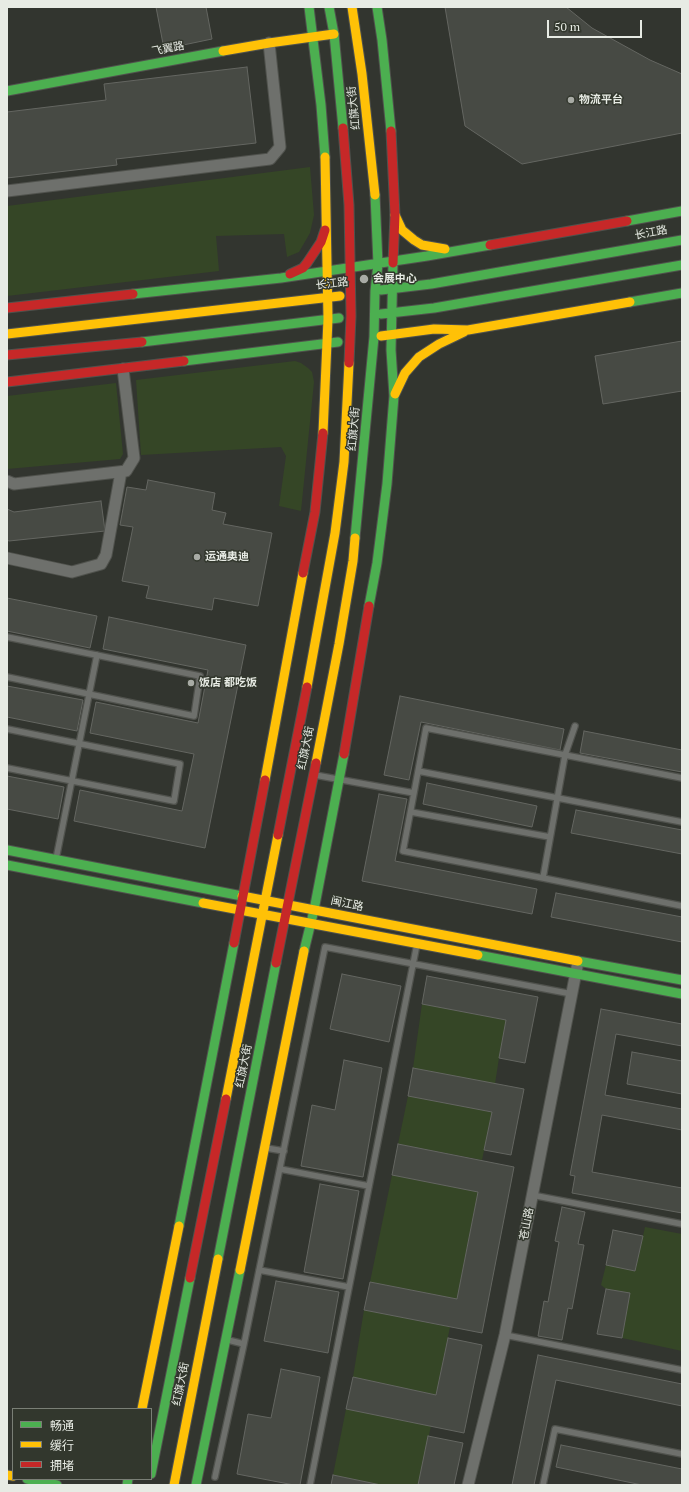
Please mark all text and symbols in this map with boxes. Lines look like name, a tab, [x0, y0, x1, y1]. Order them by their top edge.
scale bar	[549, 12, 644, 38]
text: 50 m	[554, 19, 580, 34]
street label: 飞翼路	[151, 39, 185, 59]
street label: 红旗大街	[345, 85, 363, 131]
place label: 物流平台	[579, 93, 623, 107]
marker: 物流平台	[566, 95, 576, 105]
street label: 长江路	[634, 224, 668, 242]
place label: 会展中心	[373, 272, 417, 286]
marker: 会展中心	[358, 273, 370, 285]
street label: 长江路	[315, 275, 349, 293]
street label: 红旗大街	[346, 407, 362, 451]
place label: 运通奥迪	[205, 550, 249, 564]
marker: 运通奥迪	[192, 552, 202, 562]
place label: 饭店 都吃饭	[199, 676, 257, 690]
marker: 饭店 都吃饭	[186, 678, 196, 688]
street label: 红旗大街	[295, 725, 317, 771]
street label: 闽江路	[329, 894, 365, 914]
street label: 红旗大街	[233, 1043, 255, 1089]
street label: 苍山路	[517, 1207, 537, 1241]
street label: 红旗大街	[170, 1361, 192, 1407]
legend	[12, 1408, 152, 1480]
text: 畅通	[50, 1418, 74, 1433]
text: 缓行	[50, 1438, 74, 1453]
text: 拥堵	[50, 1458, 74, 1473]

